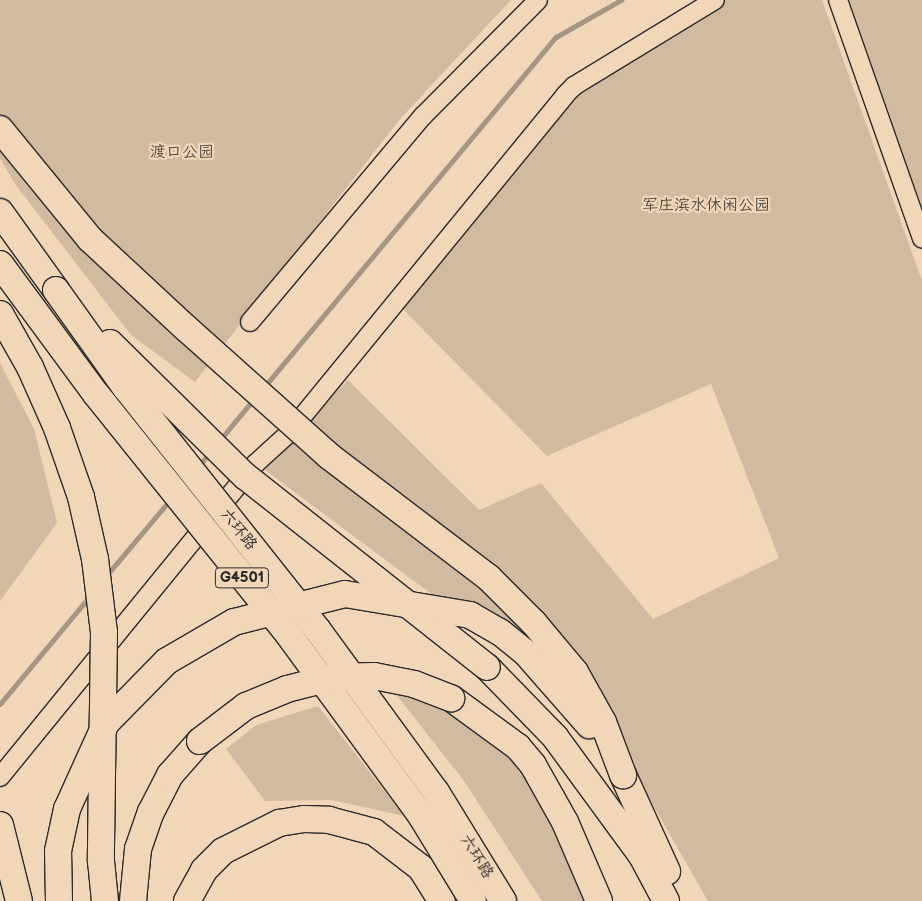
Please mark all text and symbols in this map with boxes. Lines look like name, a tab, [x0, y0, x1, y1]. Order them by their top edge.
park label: 渡口公园	[150, 143, 214, 163]
park label: 军庄滨水休闲公园	[642, 196, 770, 216]
street label: 六环路	[215, 505, 261, 555]
road number: G4501	[214, 566, 270, 590]
street label: 六环路	[455, 832, 497, 882]

